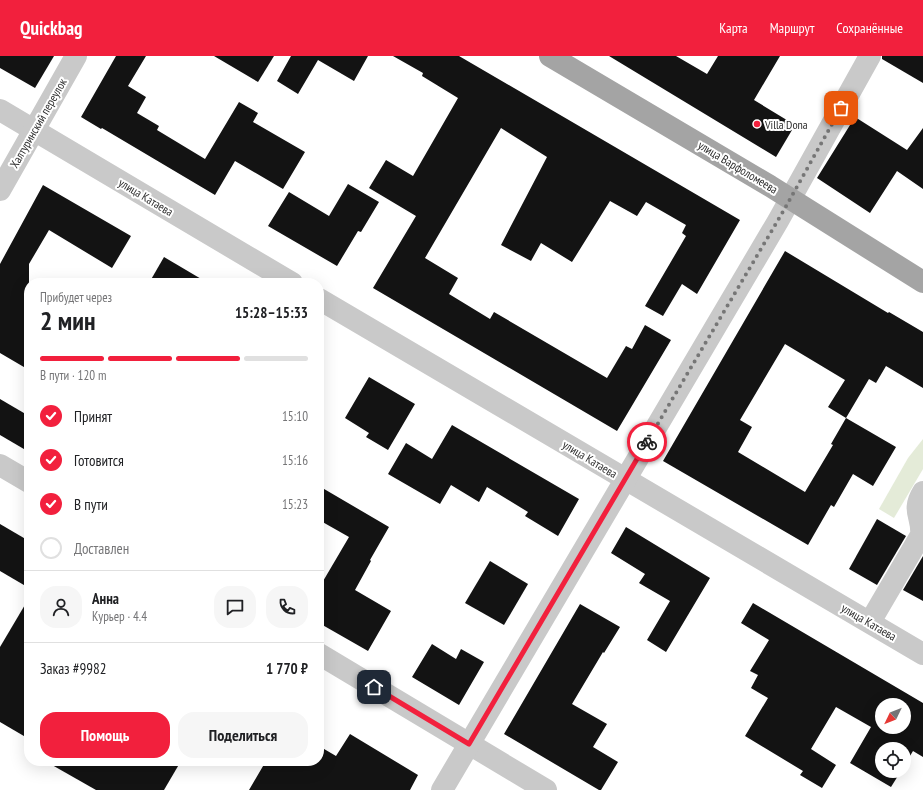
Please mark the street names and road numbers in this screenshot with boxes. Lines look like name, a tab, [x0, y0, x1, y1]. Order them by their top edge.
street label: Халтуринский переулок	[6, 75, 70, 170]
street label: улица Варфоломеева	[695, 137, 781, 197]
street label: улица Катаева	[116, 175, 176, 219]
street label: улица Катаева	[560, 437, 620, 481]
street label: улица Катаева	[839, 600, 899, 644]

